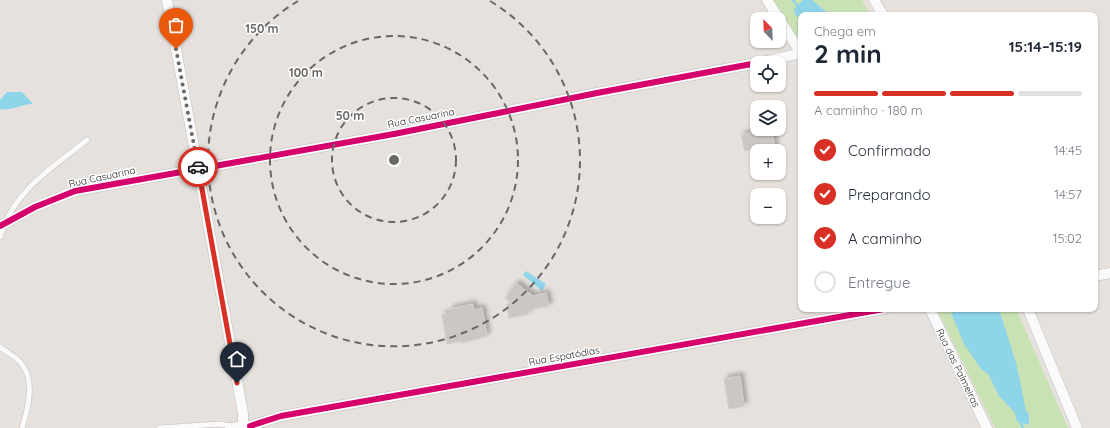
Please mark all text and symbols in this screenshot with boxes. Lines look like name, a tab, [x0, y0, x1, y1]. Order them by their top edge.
pin	[159, 8, 193, 49]
north arrow	[750, 12, 786, 48]
map controls	[750, 12, 786, 224]
icon: bag	[165, 14, 187, 36]
text: 150 m	[245, 21, 279, 36]
text: Chega em	[814, 23, 876, 39]
text: 2 min	[814, 37, 882, 70]
text: 15:14–15:19	[1009, 37, 1082, 56]
button: locate	[750, 56, 786, 92]
text: 100 m	[289, 65, 323, 80]
button: layers	[750, 100, 786, 136]
text: A caminho · 180 m	[814, 102, 923, 118]
street label: Rua Casuarina	[386, 105, 456, 131]
text: 50 m	[336, 108, 364, 123]
icon: check	[814, 139, 836, 161]
text: Confirmado	[848, 141, 931, 160]
text: 14:45	[1054, 142, 1082, 158]
button: +	[750, 144, 786, 180]
courier	[178, 147, 218, 187]
centre of rings	[387, 153, 401, 167]
icon: car	[187, 156, 209, 178]
street label: Rua Casuarina	[67, 164, 137, 190]
icon: check	[814, 183, 836, 205]
text: Preparando	[848, 185, 931, 204]
text: 14:57	[1054, 186, 1082, 202]
button: −	[750, 188, 786, 224]
icon: check	[814, 227, 836, 249]
text: A caminho	[848, 229, 922, 248]
text: 15:02	[1053, 230, 1082, 246]
text: Entregue	[848, 273, 910, 292]
street label: Rua das Palmeiras	[933, 326, 983, 410]
pin	[220, 342, 254, 383]
street label: Rua Espatódias	[527, 343, 601, 369]
icon: home	[226, 348, 248, 370]

